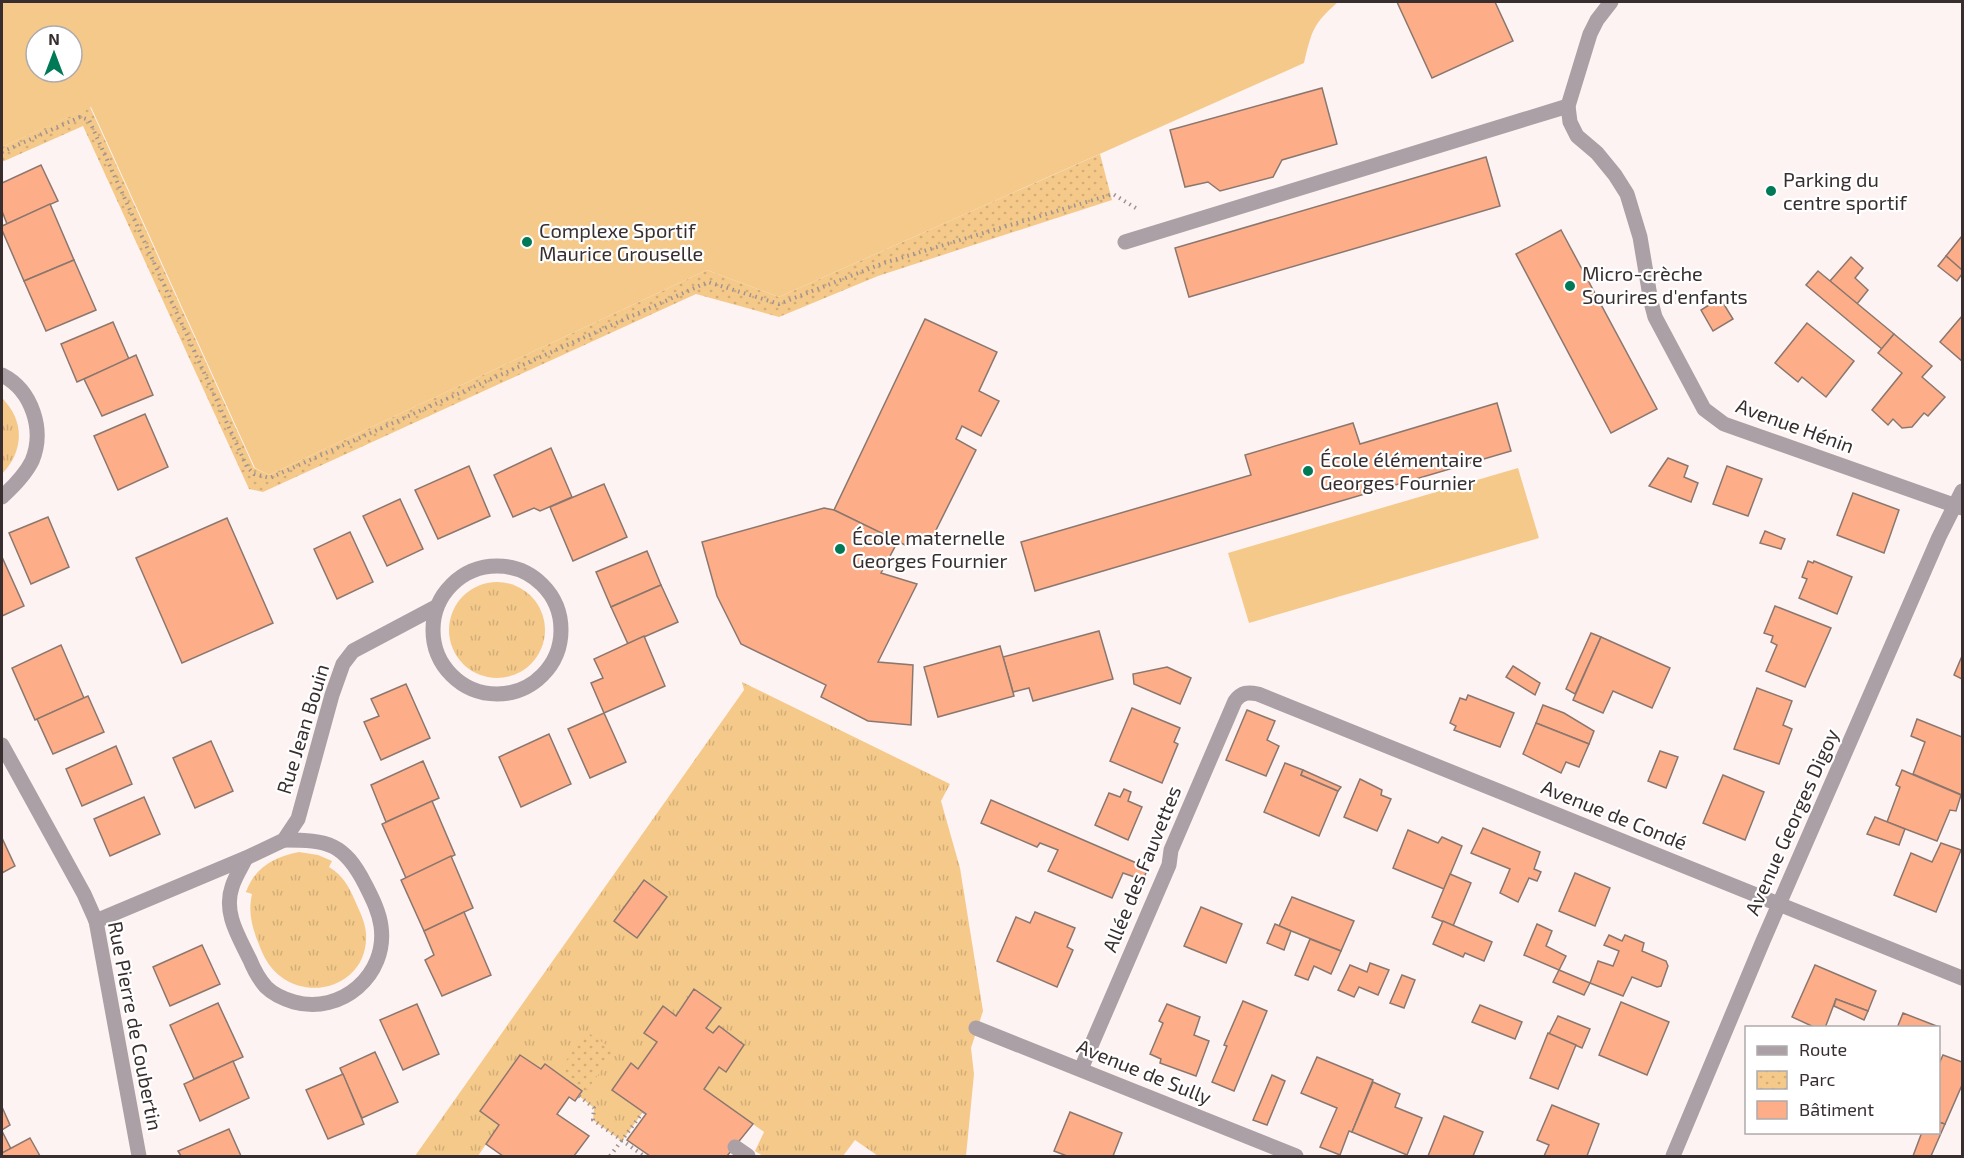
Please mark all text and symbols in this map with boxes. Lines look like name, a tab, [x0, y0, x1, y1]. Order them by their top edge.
north arrow	[24, 24, 84, 84]
text: N	[48, 29, 60, 48]
place label: Parking du centre sportif	[1783, 167, 1907, 214]
marker: Parking du centre sportif	[1764, 184, 1778, 198]
place label: Complexe Sportif Maurice Grouselle	[539, 218, 703, 265]
marker: Complexe Sportif Maurice Grouselle	[520, 235, 534, 249]
place label: Micro-crèche Sourires d'enfants	[1582, 261, 1748, 308]
marker: Micro-crèche Sourires d'enfants	[1563, 279, 1577, 293]
street label: Avenue Hénin	[1733, 393, 1858, 458]
place label: École élémentaire Georges Fournier	[1320, 447, 1483, 494]
marker: École élémentaire Georges Fournier	[1301, 464, 1315, 478]
place label: École maternelle Georges Fournier	[852, 525, 1008, 572]
marker: École maternelle Georges Fournier	[833, 542, 847, 556]
street label: Rue Jean Bouin	[271, 661, 333, 797]
street label: Avenue Georges Digoy	[1739, 724, 1843, 919]
street label: Avenue de Condé	[1538, 774, 1691, 854]
street label: Allée des Fauvettes	[1097, 782, 1185, 955]
street label: Rue Pierre de Coubertin	[104, 919, 168, 1132]
legend	[1745, 1026, 1940, 1134]
street label: Avenue de Sully	[1074, 1033, 1215, 1109]
text: Route	[1799, 1038, 1847, 1060]
text: Parc	[1799, 1068, 1835, 1090]
text: Bâtiment	[1799, 1098, 1874, 1120]

